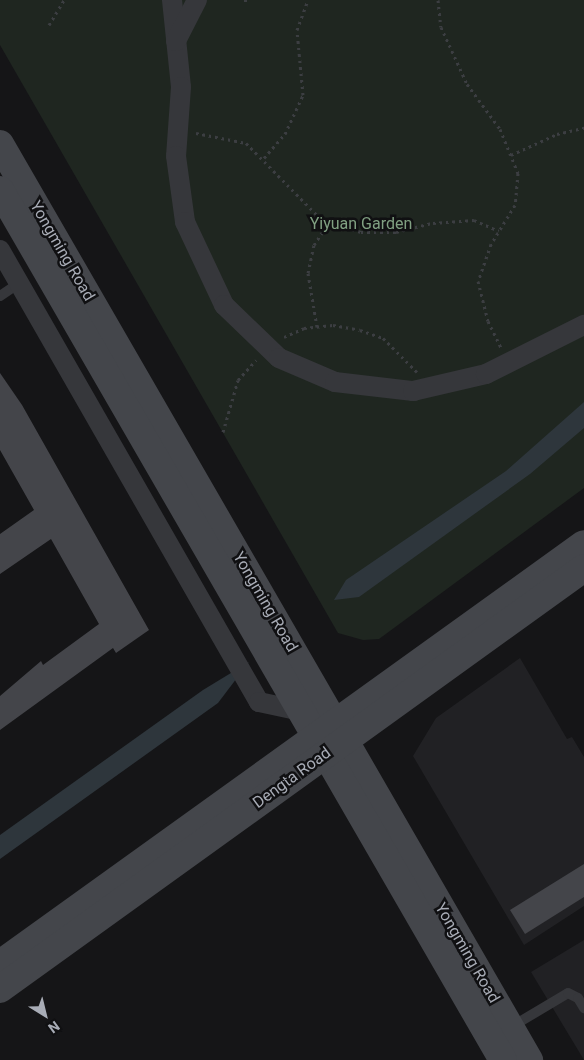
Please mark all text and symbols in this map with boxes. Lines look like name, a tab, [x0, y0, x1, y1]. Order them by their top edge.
street label: Yongming Road	[26, 197, 98, 305]
park label: Yiyuan Garden	[310, 214, 412, 234]
street label: Yongming Road	[229, 548, 301, 656]
street label: Dengta Road	[249, 743, 335, 813]
street label: Yongming Road	[431, 899, 503, 1007]
north arrow	[20, 990, 70, 1040]
text: N	[45, 1018, 63, 1037]

